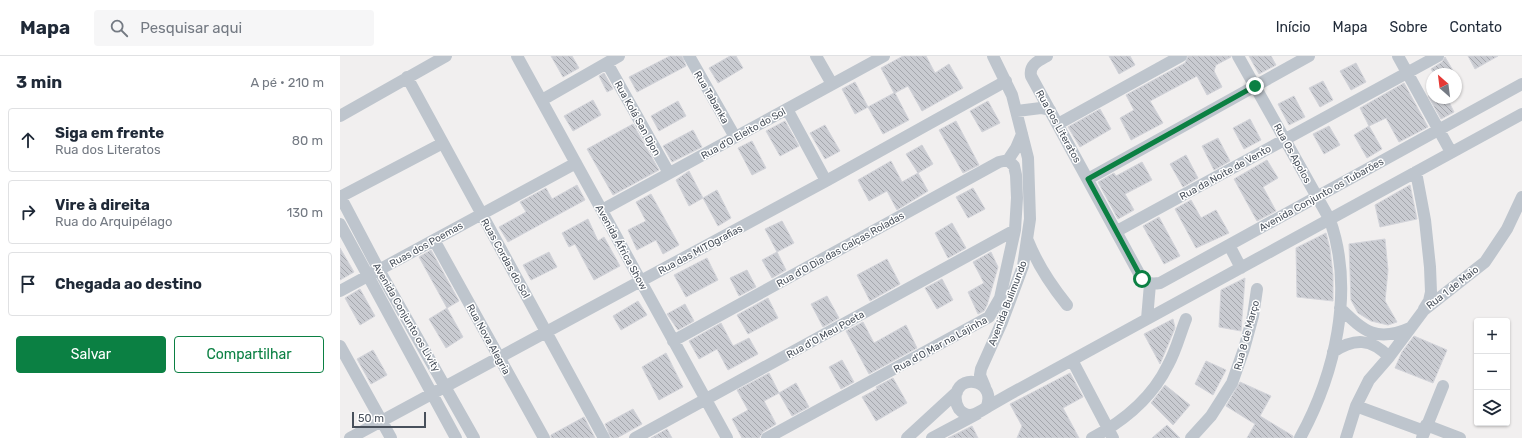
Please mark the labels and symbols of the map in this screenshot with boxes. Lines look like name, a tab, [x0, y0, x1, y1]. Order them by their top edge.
north arrow	[1426, 68, 1462, 104]
street label: Rua Tabanka	[691, 69, 731, 126]
route end	[1246, 77, 1264, 95]
street label: Rua Kolá San Djon	[612, 79, 663, 158]
street label: Rua dos Literatos	[1033, 88, 1083, 165]
street label: Rua d'O Eleito do Sol	[699, 106, 788, 162]
street label: Rua Os Apolos	[1271, 122, 1313, 185]
street label: Rua da Noite de Vento	[1178, 143, 1273, 203]
street label: Avenida Conjunto os Tubarões	[1257, 156, 1386, 234]
street label: Avenida África Show	[593, 203, 650, 292]
street label: Rua d'O Dia das Calças Roladas	[775, 210, 906, 290]
street label: Ruas Cordas do Sol	[478, 217, 532, 300]
street label: Ruas dos Poemas	[388, 220, 465, 270]
street label: Rua das MITOgrafias	[656, 223, 745, 277]
street label: Avenida Bulimundo	[986, 259, 1030, 348]
street label: Avenida Conjunto os Livity	[370, 261, 442, 374]
street label: Rua 1 de Maio	[1424, 264, 1481, 312]
route start	[1133, 270, 1151, 288]
street label: Rua 8 de Março	[1232, 299, 1262, 371]
street label: Rua Nova Alegria	[464, 302, 512, 377]
street label: Rua d'O Meu Poeta	[785, 309, 866, 361]
street label: Rua d'O Mar na Lajinha	[892, 314, 989, 376]
scale bar	[352, 410, 426, 429]

